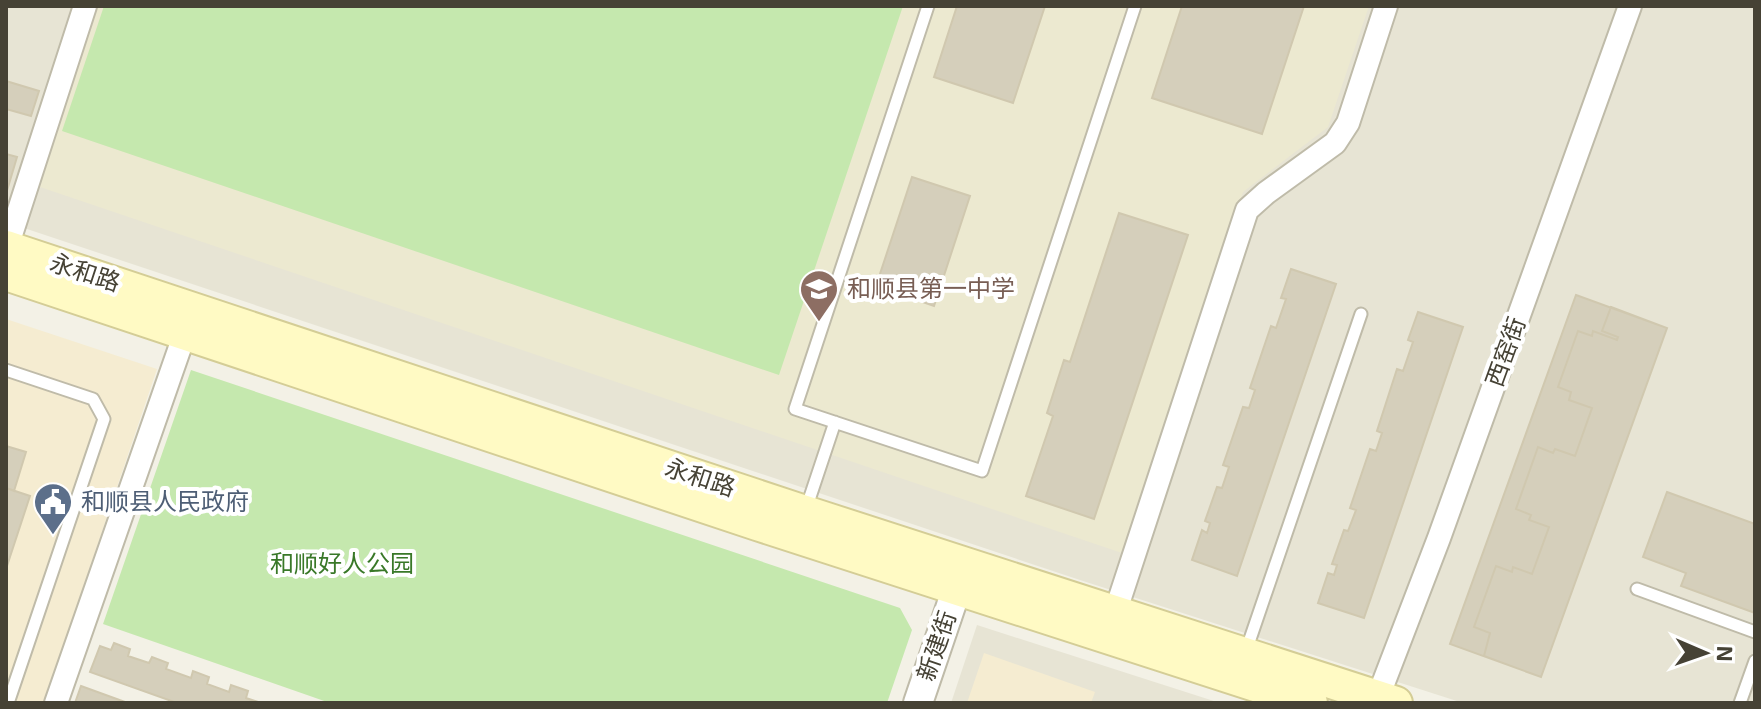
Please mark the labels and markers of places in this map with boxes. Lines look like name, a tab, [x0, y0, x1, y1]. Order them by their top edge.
school or university icon: 和顺县第一中学	[798, 268, 840, 323]
place label: 和顺县第一中学	[847, 273, 1015, 302]
public building icon: 和顺县人民政府	[32, 481, 74, 536]
place label: 和顺县人民政府	[81, 486, 249, 515]

